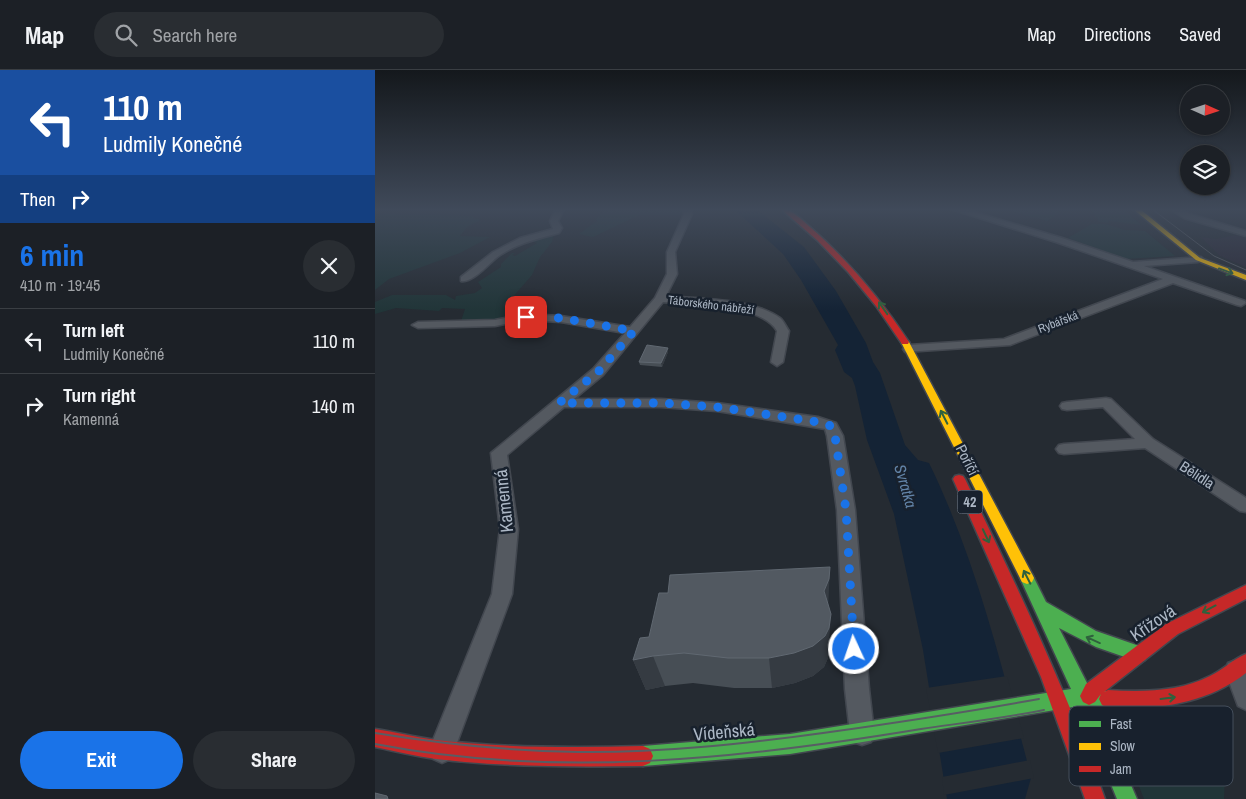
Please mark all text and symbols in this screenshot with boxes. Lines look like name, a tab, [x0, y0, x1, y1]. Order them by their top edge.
search box	[94, 12, 444, 57]
text: Map	[25, 19, 64, 51]
icon: search	[112, 21, 140, 49]
text: Search here	[152, 22, 237, 48]
text: Map	[1027, 22, 1056, 47]
text: Directions	[1084, 22, 1151, 47]
text: Saved	[1179, 22, 1221, 47]
text: 110 m	[103, 84, 183, 131]
north arrow	[1180, 85, 1230, 135]
map controls	[1180, 85, 1230, 195]
icon: left	[20, 90, 85, 155]
text: Ludmily Konečné	[103, 129, 242, 159]
button: layers	[1180, 145, 1230, 195]
icon: right	[66, 185, 94, 213]
text: Then	[20, 186, 56, 212]
text: 6 min	[20, 235, 84, 275]
button: close	[303, 240, 355, 292]
one-way arrow	[1218, 267, 1233, 276]
text: 410 m · 19:45	[20, 274, 100, 296]
street label: Táborského nábřeží	[667, 292, 755, 318]
pin	[505, 296, 547, 338]
one-way arrow	[878, 301, 888, 315]
icon: arrive	[512, 303, 540, 331]
street label: Rybářská	[1036, 307, 1081, 337]
text: Turn left	[63, 317, 124, 343]
icon: left	[20, 327, 48, 355]
text: 110 m	[313, 328, 355, 354]
text: Ludmily Konečné	[63, 343, 164, 365]
text: Turn right	[63, 382, 135, 408]
icon: right	[20, 392, 48, 420]
text: 140 m	[312, 393, 355, 419]
text: Kamenná	[63, 408, 119, 430]
one-way arrow	[939, 410, 949, 425]
street label: Poříčí	[951, 441, 984, 479]
street label: Bělidla	[1176, 456, 1219, 494]
water label: Svratka	[889, 462, 923, 510]
street label: Kamenná	[488, 468, 519, 534]
road number: 42	[957, 491, 983, 514]
one-way arrow	[981, 528, 991, 543]
one-way arrow	[1022, 570, 1031, 585]
street label: Křížová	[1125, 598, 1180, 647]
one-way arrow	[1202, 605, 1216, 615]
position arrow	[827, 622, 879, 674]
one-way arrow	[1086, 634, 1101, 644]
one-way arrow	[1160, 693, 1176, 703]
legend	[1069, 706, 1233, 786]
text: Fast	[1110, 715, 1132, 733]
street label: Vídeňská	[692, 716, 756, 747]
button: Exit	[20, 731, 183, 789]
button: Share	[193, 731, 355, 789]
text: Slow	[1110, 737, 1136, 755]
text: Jam	[1110, 760, 1132, 778]

